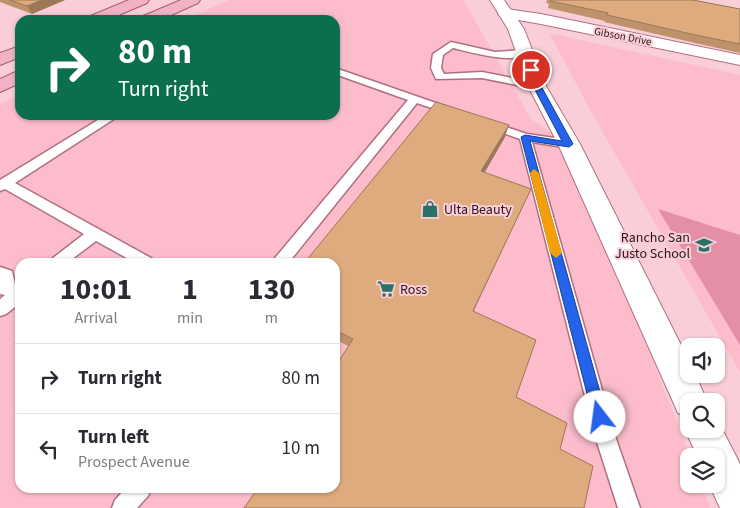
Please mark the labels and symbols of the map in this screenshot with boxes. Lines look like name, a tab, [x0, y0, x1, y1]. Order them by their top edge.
street label: Gibson Drive	[593, 24, 653, 50]
pin	[510, 49, 552, 91]
shop icon: Ulta Beauty	[420, 199, 440, 219]
place label: Ulta Beauty	[444, 200, 512, 220]
place label: Rancho San Justo School	[615, 228, 690, 264]
school or university icon: Rancho San Justo School	[694, 235, 714, 255]
supermarket icon: Ross	[376, 279, 396, 299]
place label: Ross	[400, 280, 427, 300]
position arrow	[573, 390, 625, 442]

